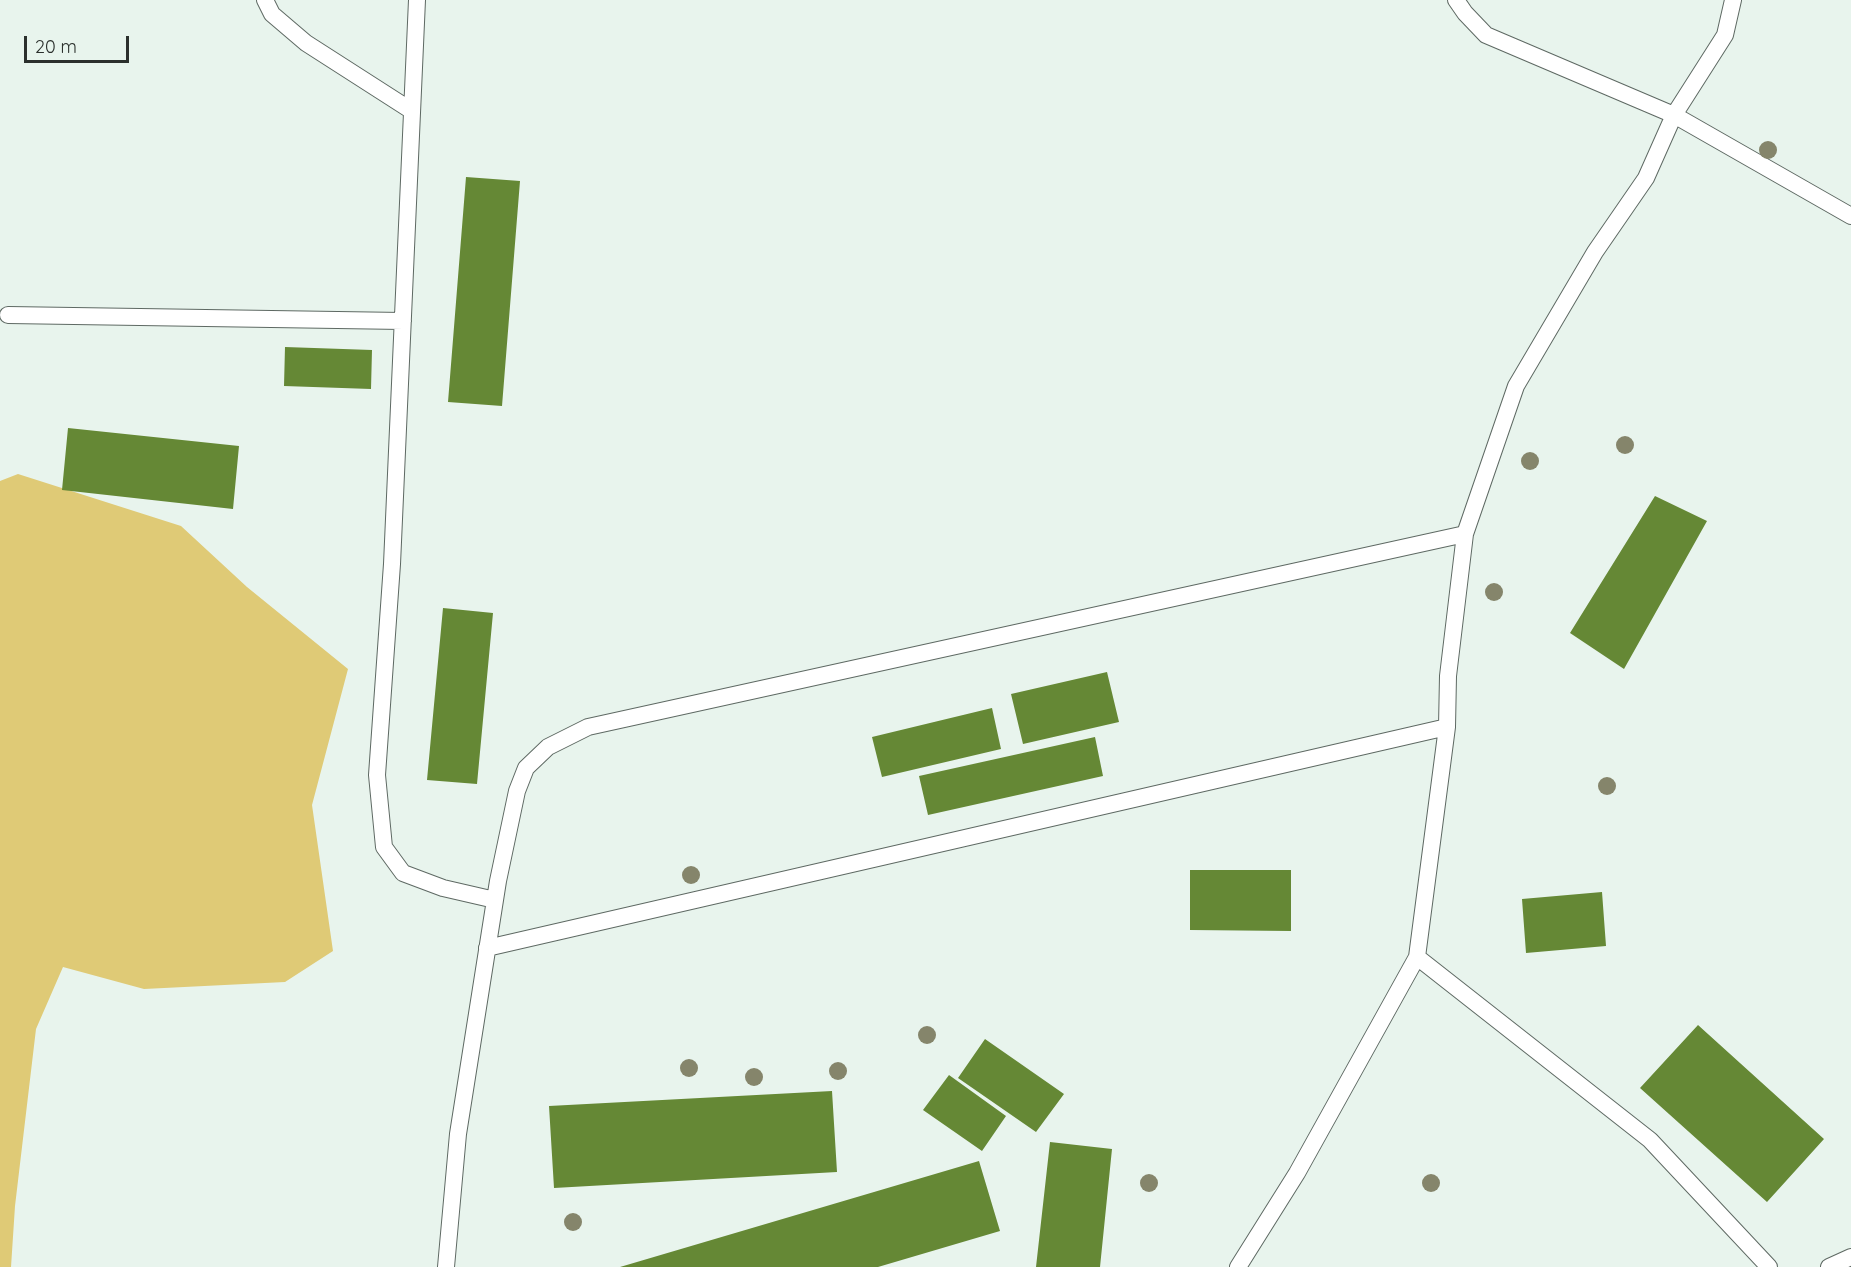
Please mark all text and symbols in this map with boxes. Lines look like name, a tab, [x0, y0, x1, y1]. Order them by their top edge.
scale bar	[27, 24, 132, 62]
text: 20 m	[35, 35, 77, 58]

